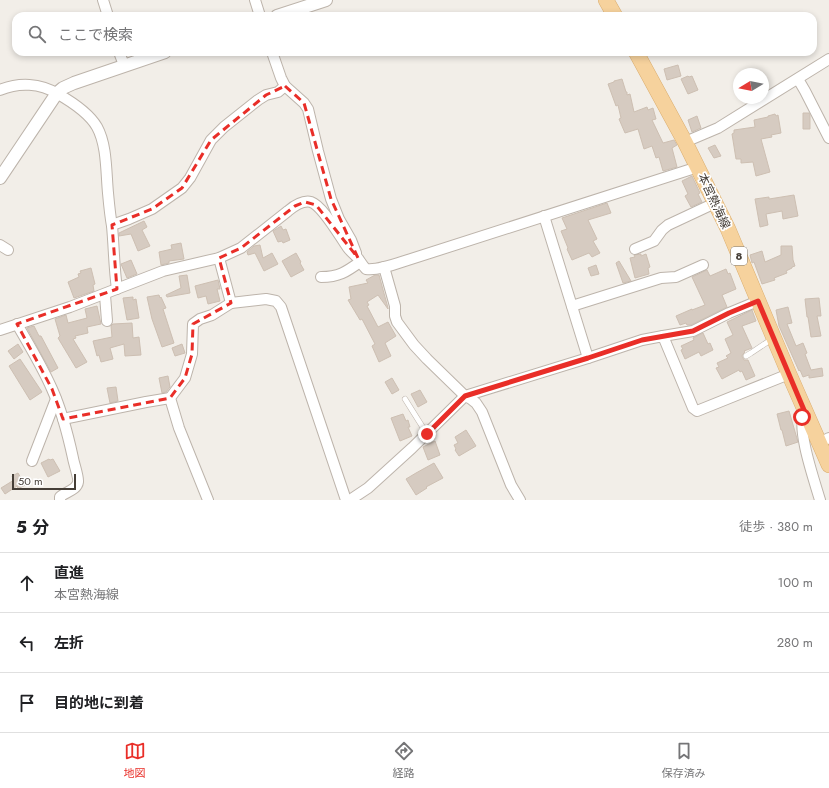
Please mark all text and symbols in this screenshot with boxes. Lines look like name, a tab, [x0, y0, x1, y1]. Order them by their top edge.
search box	[12, 12, 817, 56]
icon: search	[26, 23, 48, 45]
text: ここで検索	[58, 24, 133, 46]
north arrow	[733, 68, 769, 104]
street label: 本宮熱海線	[693, 170, 735, 232]
road number: 8	[731, 247, 747, 265]
route start	[793, 408, 811, 426]
route end	[418, 425, 436, 443]
scale bar	[12, 472, 76, 491]
text: 50 m	[18, 473, 43, 489]
text: 5 分	[16, 515, 49, 539]
text: 徒歩 · 380 m	[739, 517, 813, 536]
text: 直進	[54, 562, 84, 584]
icon: ahead	[16, 572, 38, 594]
text: 100 m	[778, 573, 813, 592]
text: 本宮熱海線	[54, 585, 119, 604]
icon: left	[16, 632, 38, 654]
text: 左折	[54, 632, 84, 654]
text: 280 m	[777, 633, 813, 652]
icon: arrive	[16, 692, 38, 714]
text: 目的地に到着	[54, 692, 144, 714]
tab: 地図	[124, 740, 146, 781]
tab: 経路	[393, 740, 415, 781]
tab: 保存済み	[662, 740, 706, 781]

